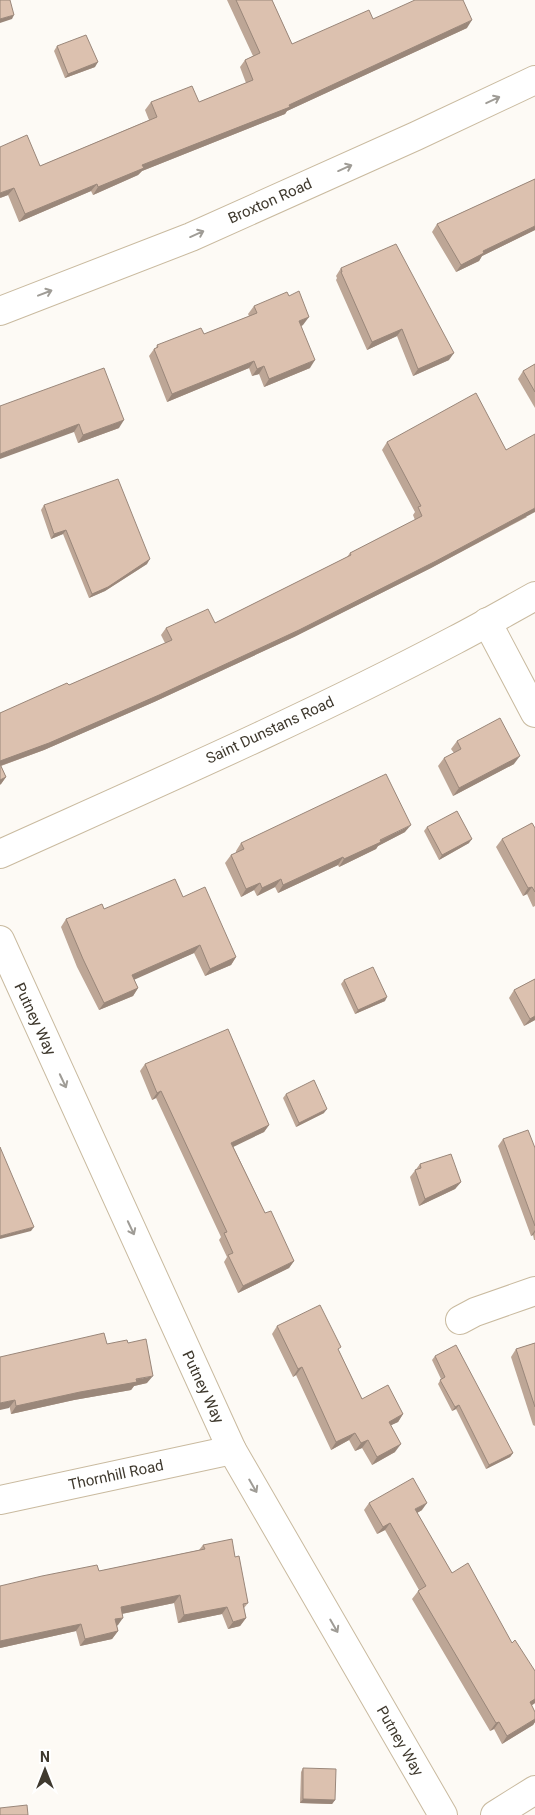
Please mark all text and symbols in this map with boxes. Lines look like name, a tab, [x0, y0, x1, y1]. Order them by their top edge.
one-way arrow	[485, 95, 500, 104]
one-way arrow	[337, 162, 352, 172]
street label: Broxton Road	[225, 175, 315, 227]
one-way arrow	[189, 228, 204, 238]
one-way arrow	[37, 288, 53, 297]
street label: Saint Dunstans Road	[203, 692, 337, 768]
street label: Putney Way	[10, 980, 60, 1058]
one-way arrow	[59, 1073, 68, 1088]
one-way arrow	[126, 1220, 136, 1235]
street label: Putney Way	[178, 1348, 228, 1426]
street label: Thornhill Road	[67, 1456, 165, 1494]
one-way arrow	[248, 1478, 258, 1492]
one-way arrow	[329, 1619, 339, 1634]
street label: Putney Way	[373, 1703, 427, 1779]
north arrow	[20, 1745, 70, 1795]
text: N	[40, 1749, 50, 1765]

